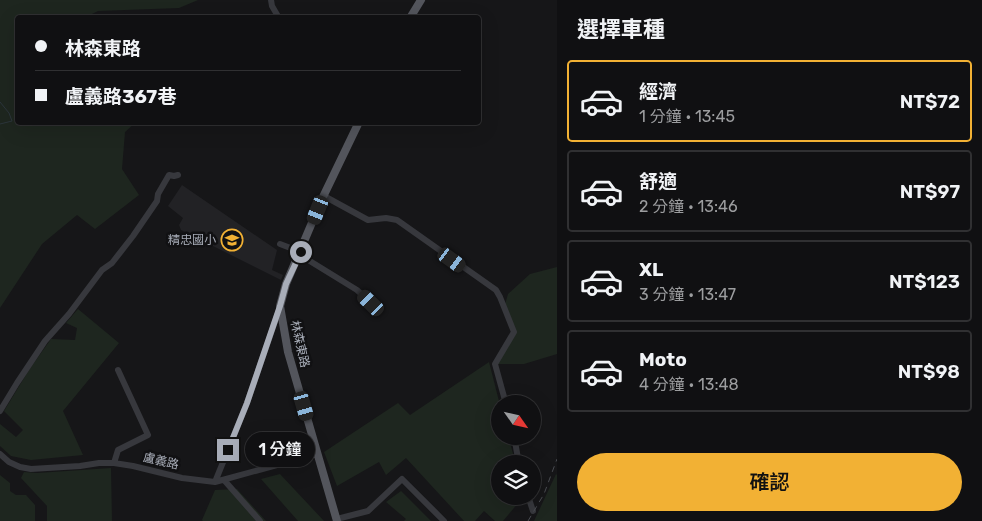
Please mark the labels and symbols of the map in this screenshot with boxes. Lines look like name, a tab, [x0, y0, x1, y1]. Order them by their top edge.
car	[305, 193, 330, 227]
school or university icon: 精忠國小	[220, 228, 244, 252]
place label: 精忠國小	[168, 233, 216, 247]
route start	[290, 241, 312, 263]
car	[435, 245, 468, 275]
car	[354, 287, 387, 319]
street label: 林森東路	[288, 319, 312, 369]
car	[292, 390, 315, 422]
north arrow	[491, 395, 541, 445]
callout: 1 分鐘	[246, 432, 316, 468]
route end	[217, 439, 239, 461]
street label: 盧義路	[142, 450, 180, 472]

